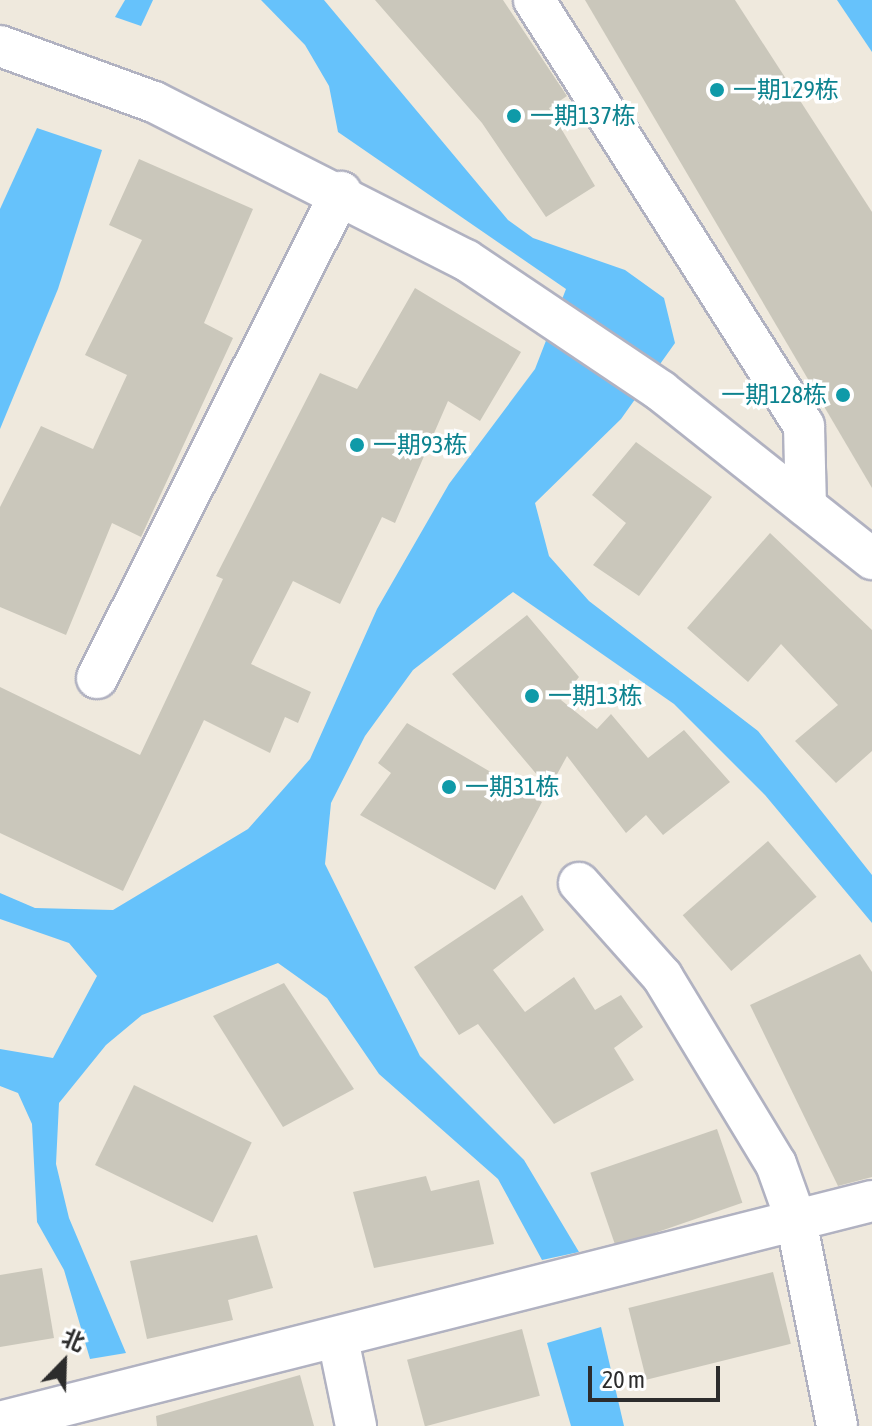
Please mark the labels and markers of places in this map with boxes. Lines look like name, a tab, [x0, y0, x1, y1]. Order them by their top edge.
place label: 一期129栋	[733, 76, 839, 104]
marker: 一期129栋	[708, 81, 726, 99]
place label: 一期137栋	[530, 102, 636, 130]
marker: 一期137栋	[505, 107, 523, 125]
place label: 一期128栋	[721, 381, 827, 409]
marker: 一期128栋	[834, 386, 852, 404]
place label: 一期93栋	[373, 431, 468, 459]
marker: 一期93栋	[348, 436, 366, 454]
place label: 一期13栋	[548, 682, 643, 710]
marker: 一期13栋	[523, 687, 541, 705]
place label: 一期31栋	[465, 773, 560, 801]
marker: 一期31栋	[440, 778, 458, 796]

